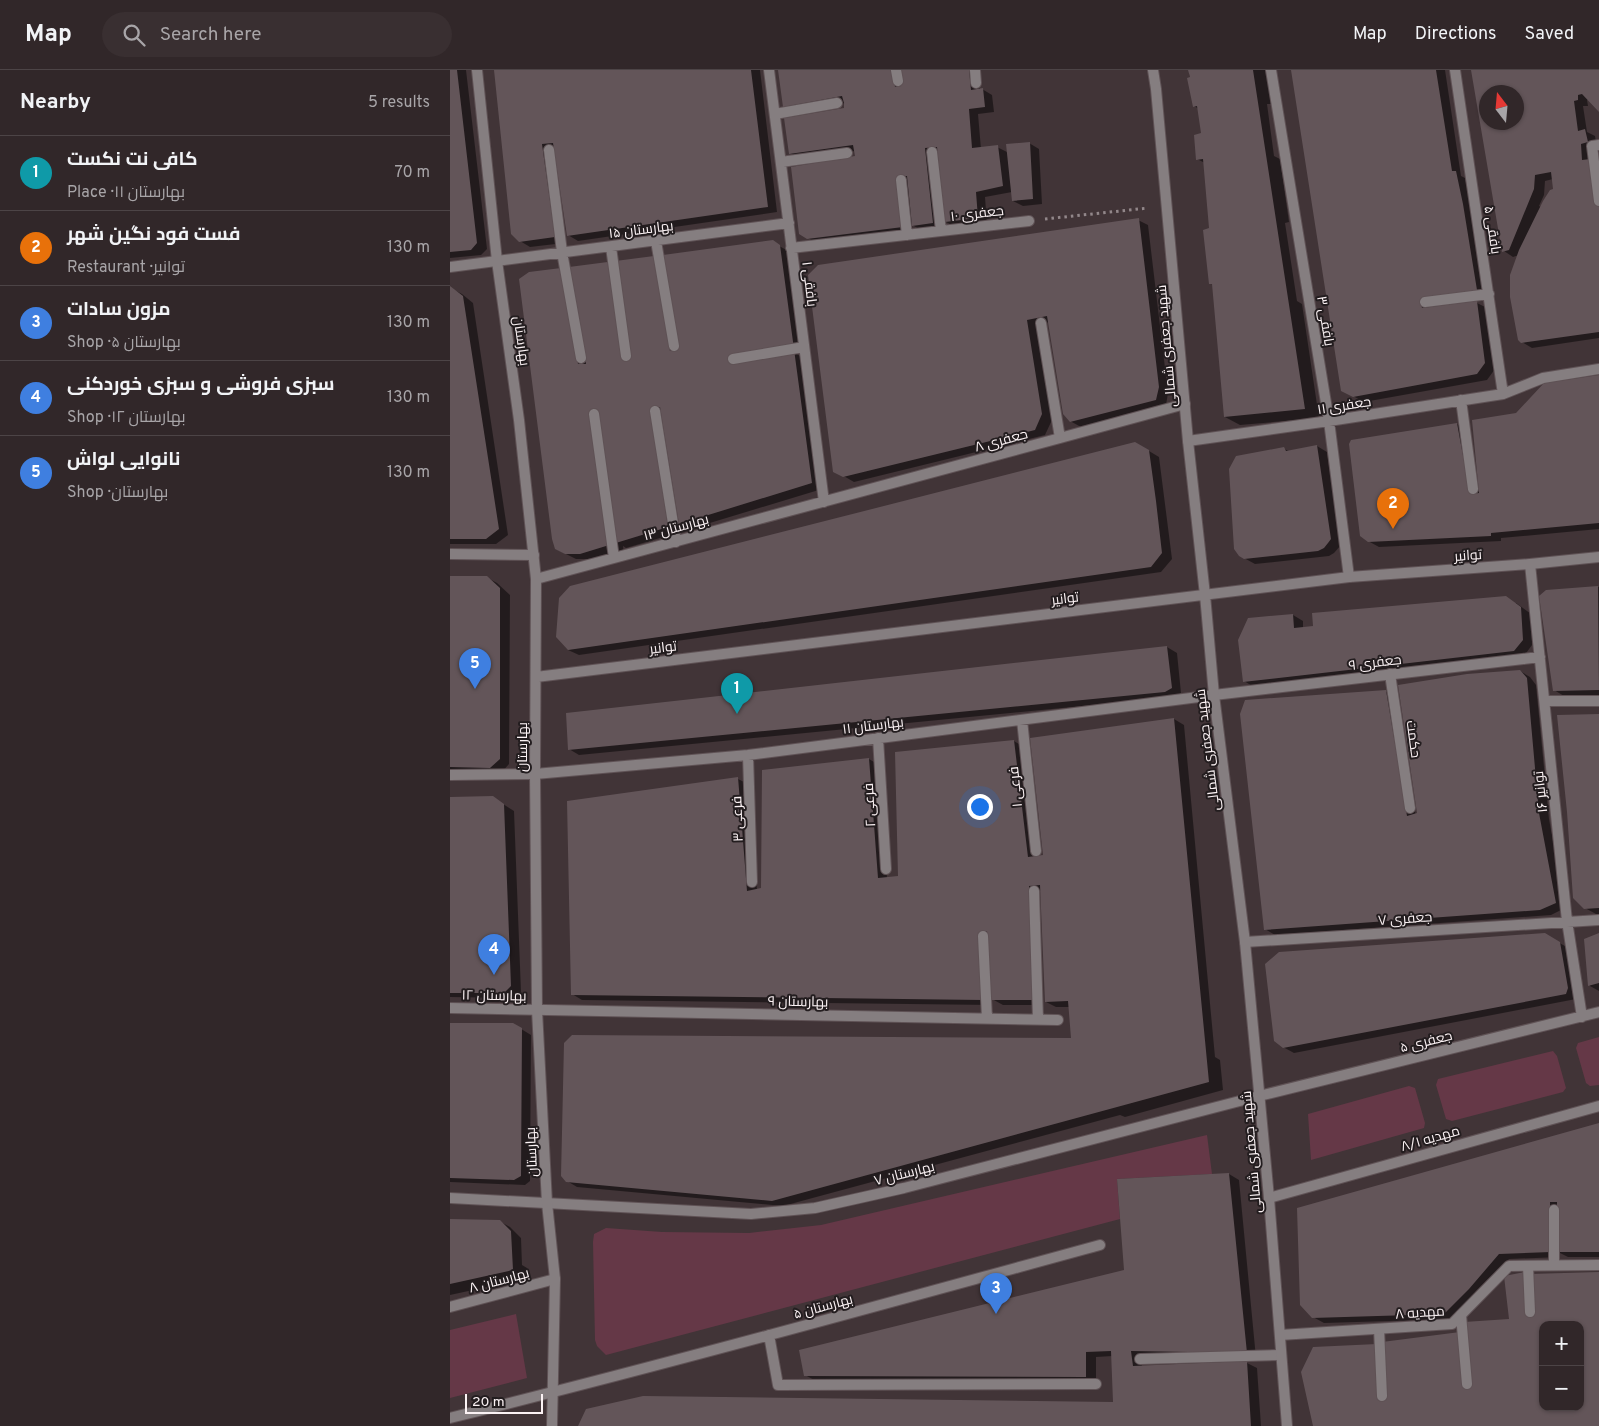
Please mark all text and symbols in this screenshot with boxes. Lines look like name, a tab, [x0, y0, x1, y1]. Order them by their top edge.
search box	[102, 12, 452, 57]
text: Map	[25, 20, 72, 50]
icon: search	[120, 21, 148, 49]
text: Search here	[160, 23, 261, 47]
text: Map	[1353, 23, 1387, 46]
text: Directions	[1415, 23, 1497, 46]
text: Saved	[1525, 23, 1574, 46]
north arrow	[1479, 85, 1524, 130]
text: Nearby	[20, 89, 91, 116]
text: 5 results	[368, 93, 430, 113]
text: کافی نت نکست	[67, 148, 198, 172]
text: 1	[33, 163, 39, 183]
text: 70 m	[395, 163, 430, 183]
text: Place · بهارستان ۱۱	[67, 183, 185, 203]
street label: جعفری ۱۰	[950, 203, 1005, 226]
street label: بافقی ۵	[1479, 205, 1504, 256]
street label: بهارستان ۱۵	[608, 218, 675, 243]
text: فست فود نگین شهر	[67, 223, 241, 247]
text: 2	[31, 238, 41, 258]
text: 130 m	[387, 238, 430, 258]
text: Restaurant · توانیر	[67, 258, 185, 278]
street label: بافقی ۱	[797, 261, 820, 308]
street label: شهید جعفری شمالی	[1154, 284, 1181, 408]
street label: بافقی ۳	[1312, 295, 1337, 347]
text: مزون سادات	[67, 298, 171, 322]
text: 3	[31, 313, 41, 333]
text: 130 m	[387, 313, 430, 333]
street label: بهارستان	[509, 315, 532, 367]
text: Shop · بهارستان ۵	[67, 333, 181, 353]
text: سبزی فروشی و سبزی خوردکنی	[67, 373, 335, 397]
text: 4	[31, 388, 41, 408]
text: 130 m	[387, 388, 430, 408]
street label: جعفری ۱۱	[1316, 394, 1372, 419]
text: Shop · بهارستان ۱۲	[67, 408, 185, 428]
street label: جعفری ۸	[973, 426, 1030, 457]
text: نانوایی لواش	[67, 448, 181, 472]
text: 5	[31, 463, 41, 483]
text: 130 m	[387, 463, 430, 483]
text: Shop · بهارستان	[67, 483, 168, 503]
pin: 2	[1377, 488, 1409, 529]
street label: بهارستان ۱۳	[642, 512, 711, 545]
street label: توانیر	[1453, 547, 1483, 566]
street label: توانیر	[1049, 589, 1080, 610]
street label: توانیر	[647, 638, 678, 659]
pin: 5	[459, 648, 491, 689]
street label: جعفری ۹	[1348, 652, 1402, 675]
pin: 1	[721, 673, 753, 714]
street label: شهید جعفری شمالی	[1193, 688, 1224, 812]
street label: بهارستان ۱۱	[841, 714, 905, 739]
street label: حکمت	[1401, 719, 1424, 759]
street label: بهارستان	[515, 722, 532, 772]
street label: فرعی ۱	[1006, 766, 1027, 808]
street label: توانیر ۱۶	[1531, 770, 1552, 814]
street label: فرعی ۲	[861, 782, 880, 827]
your location	[967, 794, 993, 820]
street label: فرعی ۳	[729, 796, 748, 842]
street label: جعفری ۷	[1377, 909, 1433, 930]
pin: 4	[478, 934, 510, 975]
street label: بهارستان ۱۲	[461, 987, 527, 1006]
street label: بهارستان ۹	[768, 993, 828, 1012]
street label: جعفری ۵	[1398, 1028, 1454, 1057]
street label: شهید جعفری شمالی	[1239, 1090, 1266, 1214]
street label: مهدیه ۸/۱	[1399, 1123, 1462, 1156]
street label: بهارستان	[523, 1127, 542, 1177]
street label: بهارستان ۷	[872, 1159, 936, 1190]
street label: بهارستان ۸	[467, 1265, 532, 1298]
pin: 3	[980, 1273, 1012, 1314]
street label: بهارستان ۵	[792, 1291, 855, 1324]
street label: مهدیه ۸	[1395, 1303, 1445, 1324]
map controls	[1539, 1321, 1584, 1411]
button: +	[1539, 1321, 1584, 1366]
button: −	[1539, 1366, 1584, 1411]
scale bar	[465, 1391, 542, 1414]
text: 20 m	[472, 1394, 505, 1411]

